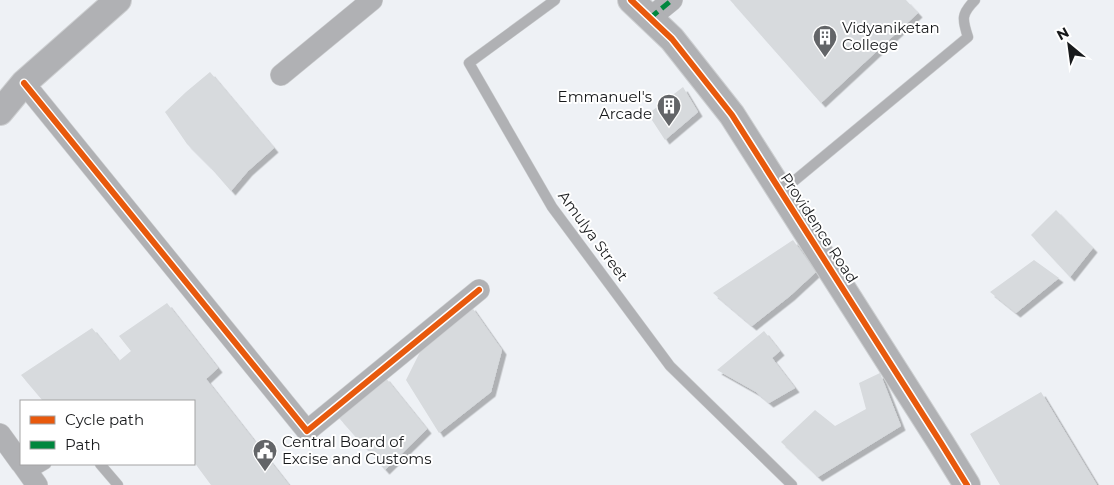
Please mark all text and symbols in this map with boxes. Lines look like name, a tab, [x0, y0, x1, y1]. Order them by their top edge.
place label: Vidyaniketan College	[842, 18, 940, 54]
north arrow	[1044, 20, 1094, 70]
text: N	[1053, 23, 1072, 44]
building icon: Vidyaniketan College	[812, 24, 838, 58]
place label: Emmanuel's Arcade	[558, 87, 652, 123]
building icon: Emmanuel's Arcade	[656, 93, 682, 127]
street label: Providence Road	[777, 169, 862, 286]
street label: Amulya Street	[554, 187, 632, 284]
legend	[20, 400, 195, 465]
text: Cycle path	[65, 410, 144, 429]
place label: Central Board of Excise and Customs	[282, 432, 432, 468]
text: Path	[65, 435, 101, 454]
public building icon: Central Board of Excise and Customs	[252, 438, 278, 472]

